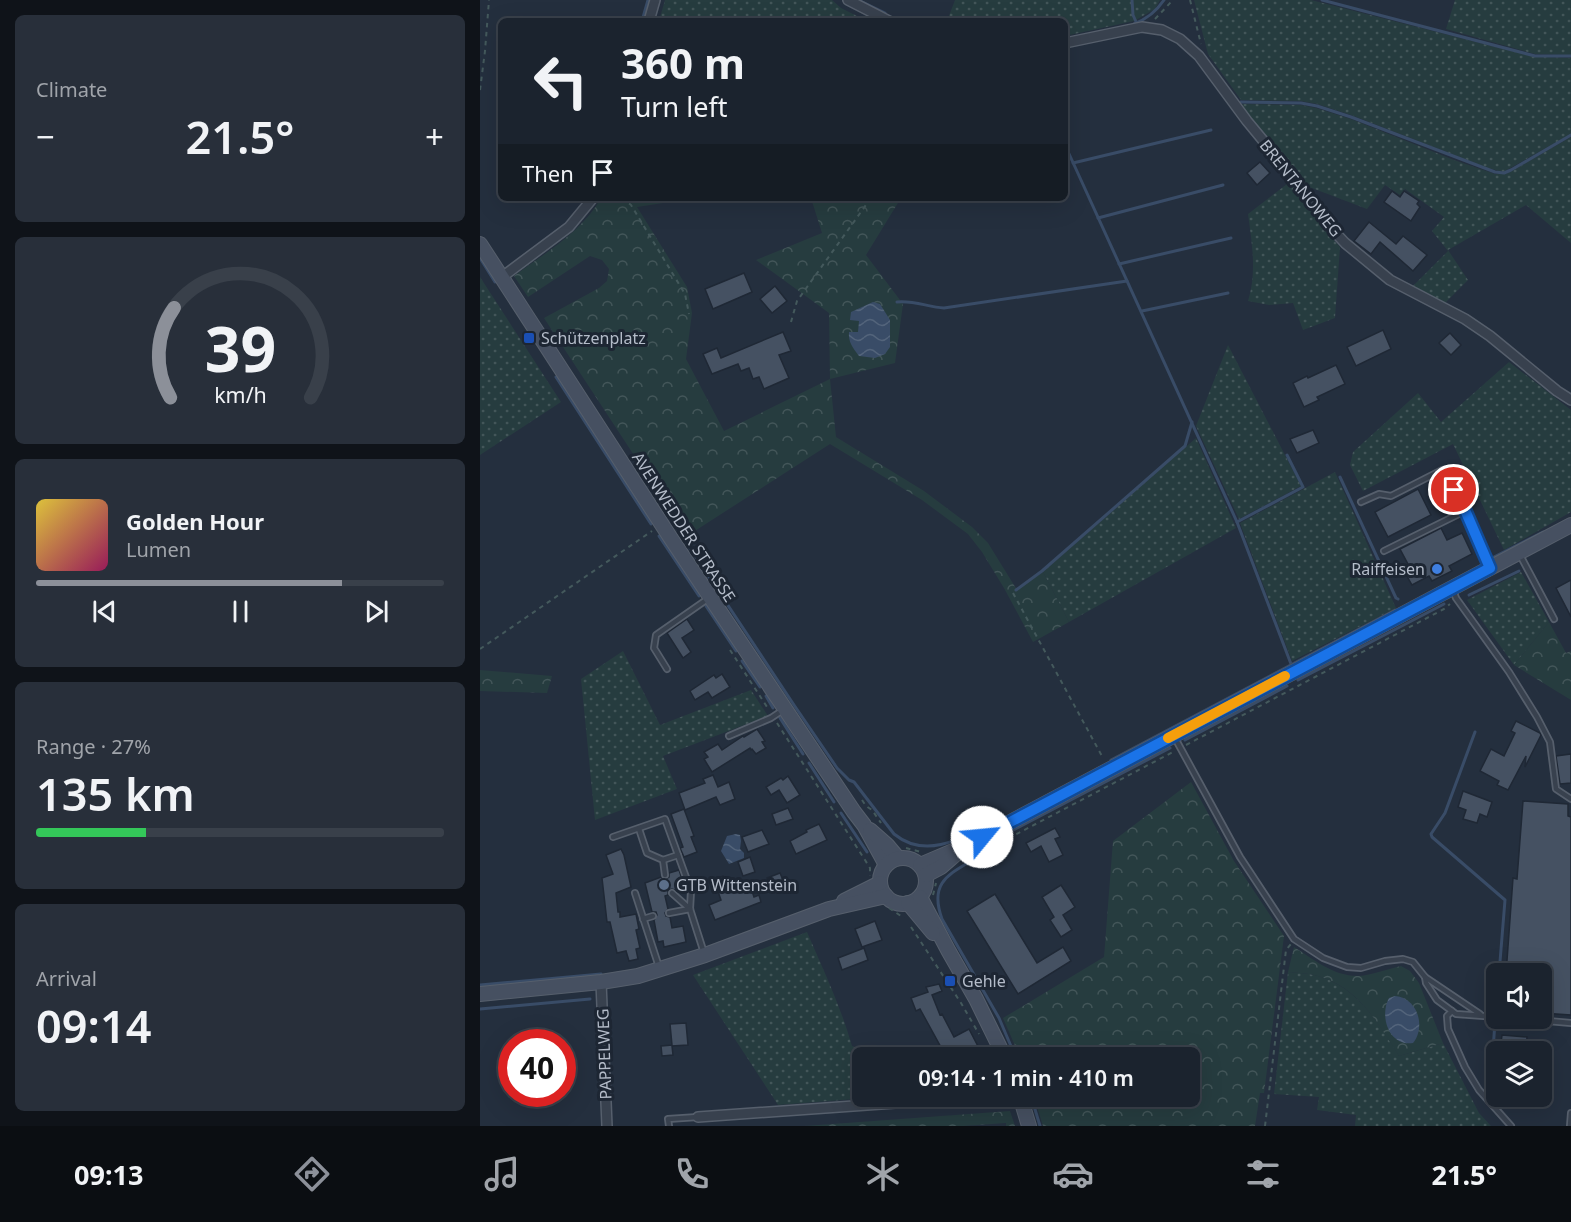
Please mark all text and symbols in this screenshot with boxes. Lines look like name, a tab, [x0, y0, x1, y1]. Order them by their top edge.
text: 360 m	[621, 34, 745, 91]
icon: left	[522, 42, 600, 120]
text: Climate	[36, 76, 107, 103]
text: Turn left	[621, 88, 727, 125]
text: 21.5°	[186, 106, 294, 167]
text: −	[36, 114, 55, 159]
text: +	[425, 114, 444, 159]
street label: BRENTANOWEG	[1255, 135, 1347, 241]
icon: arrive	[586, 156, 619, 189]
text: Then	[522, 158, 574, 188]
text: 39	[204, 305, 276, 390]
place label: Schützenplatz	[541, 327, 646, 349]
marker: Schützenplatz	[522, 331, 536, 345]
text: km/h	[214, 380, 266, 409]
street label: AVENWEDDER STRASSE	[627, 448, 741, 606]
pin	[1428, 464, 1479, 515]
icon: arrive	[1437, 473, 1470, 506]
text: Golden Hour	[126, 506, 264, 536]
text: Lumen	[126, 536, 191, 563]
place label: Raiffeisen	[1351, 558, 1425, 580]
marker: Raiffeisen	[1430, 562, 1444, 576]
icon: previous	[88, 595, 121, 628]
icon: pause	[224, 595, 257, 628]
icon: next	[360, 595, 393, 628]
text: Range · 27%	[36, 733, 151, 760]
text: 135 km	[36, 763, 195, 824]
position arrow	[950, 805, 1014, 869]
place label: GTB Wittenstein	[676, 874, 797, 896]
marker: GTB Wittenstein	[657, 878, 671, 892]
map controls	[1486, 963, 1552, 1107]
button: sound	[1486, 963, 1552, 1029]
text: Arrival	[36, 965, 97, 992]
place label: Gehle	[962, 970, 1006, 992]
marker: Gehle	[943, 974, 957, 988]
text: 09:14	[36, 995, 151, 1056]
street label: PAPPELWEG	[591, 1008, 617, 1100]
speed limit sign: 40	[498, 1029, 576, 1107]
button: layers	[1486, 1041, 1552, 1107]
text: 09:14 · 1 min · 410 m	[918, 1062, 1134, 1092]
icon: directions	[291, 1153, 333, 1195]
icon: music	[481, 1153, 523, 1195]
icon: phone	[671, 1153, 713, 1195]
icon: climate	[862, 1153, 904, 1195]
icon: car	[1052, 1153, 1094, 1195]
icon: filters	[1242, 1153, 1284, 1195]
text: 09:13	[74, 1156, 143, 1193]
text: 21.5°	[1432, 1156, 1497, 1193]

